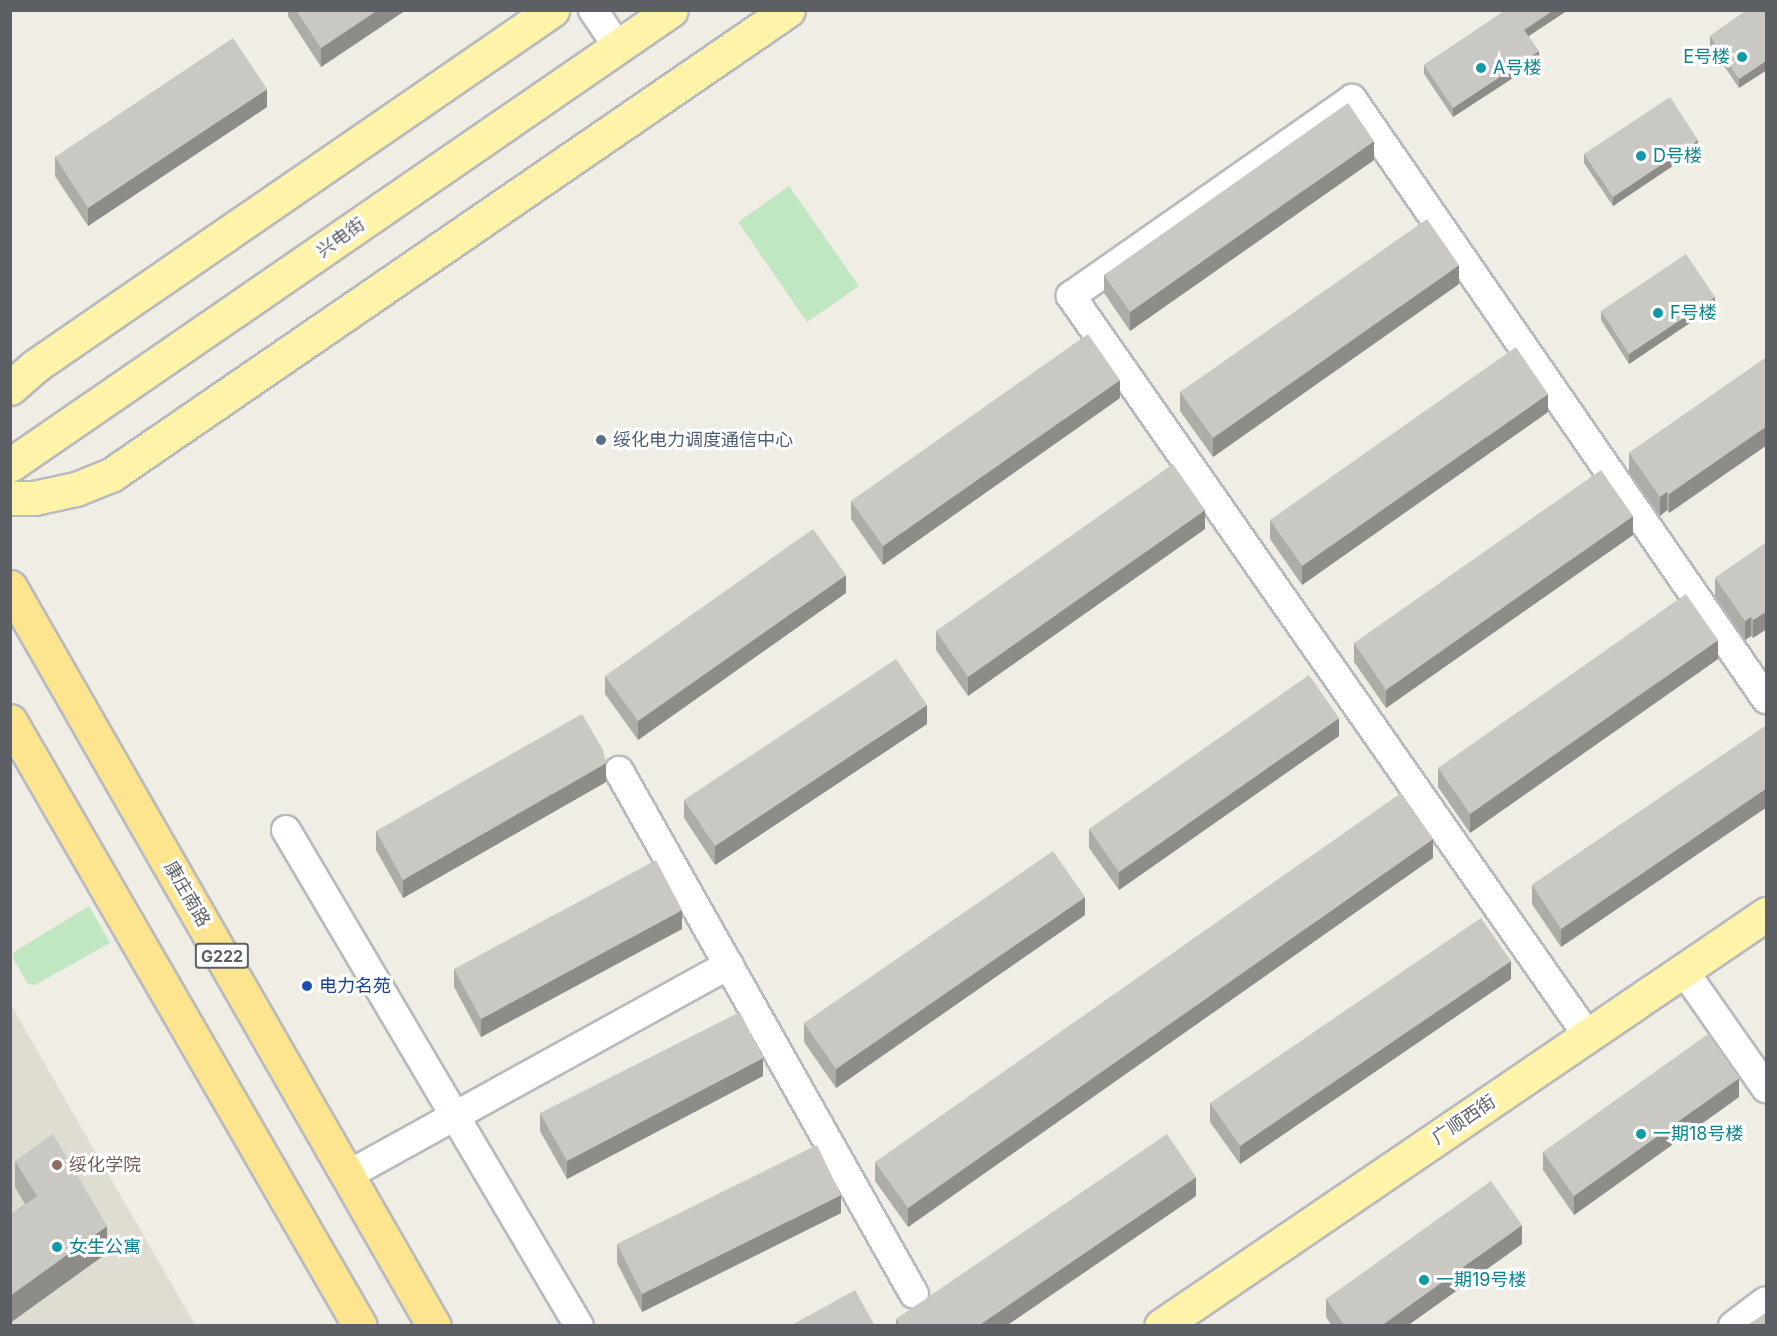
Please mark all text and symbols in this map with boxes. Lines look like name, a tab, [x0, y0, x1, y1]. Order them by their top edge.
place label: E号楼	[1683, 46, 1730, 68]
marker: E号楼	[1735, 50, 1749, 64]
place label: A号楼	[1493, 57, 1541, 79]
marker: A号楼	[1474, 61, 1488, 75]
place label: D号楼	[1653, 145, 1702, 167]
marker: D号楼	[1634, 149, 1648, 163]
street label: 兴电街	[313, 214, 369, 262]
place label: F号楼	[1670, 302, 1717, 324]
marker: F号楼	[1651, 306, 1665, 320]
place label: 绥化电力调度通信中心	[613, 429, 793, 451]
marker: 绥化电力调度通信中心	[594, 433, 608, 447]
street label: 康庄南路	[160, 857, 214, 931]
road number: G222	[194, 943, 250, 969]
place label: 电力名苑	[319, 975, 391, 997]
marker: 电力名苑	[300, 979, 314, 993]
street label: 广顺西街	[1428, 1091, 1500, 1149]
place label: 一期18号楼	[1653, 1123, 1743, 1145]
marker: 一期18号楼	[1634, 1127, 1648, 1141]
place label: 绥化学院	[69, 1154, 141, 1176]
marker: 绥化学院	[50, 1158, 64, 1172]
place label: 女生公寓	[69, 1236, 141, 1258]
marker: 女生公寓	[50, 1240, 64, 1254]
place label: 一期19号楼	[1436, 1269, 1526, 1291]
marker: 一期19号楼	[1417, 1273, 1431, 1287]

